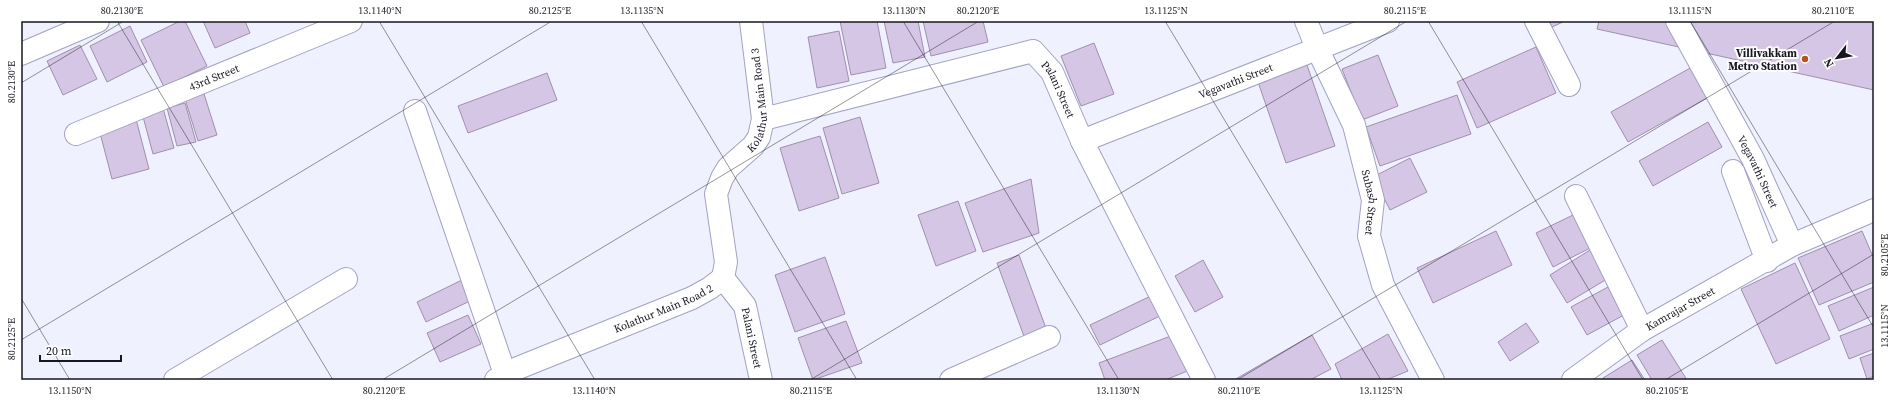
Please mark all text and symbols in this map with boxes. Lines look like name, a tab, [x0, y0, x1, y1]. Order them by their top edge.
text: 80.2130°E	[101, 4, 143, 17]
text: 13.1140°N	[358, 4, 402, 17]
text: 80.2125°E	[529, 4, 571, 17]
text: 13.1135°N	[620, 4, 664, 17]
text: 13.1130°N	[882, 4, 926, 17]
text: 80.2120°E	[957, 4, 999, 17]
text: 13.1125°N	[1144, 4, 1188, 17]
text: 80.2115°E	[1384, 4, 1426, 17]
text: 13.1115°N	[1668, 4, 1712, 17]
text: 80.2110°E	[1812, 4, 1854, 17]
north arrow	[1817, 38, 1857, 78]
place label: Villivakkam Metro Station	[1728, 46, 1797, 74]
street label: Kolathur Main Road 3	[744, 47, 771, 156]
marker: Villivakkam Metro Station	[1800, 54, 1810, 64]
text: N	[1820, 56, 1837, 70]
street label: Palani Street	[1038, 58, 1079, 120]
street label: Vegavathi Street	[1196, 59, 1275, 102]
street label: 43rd Street	[187, 60, 242, 94]
text: 80.2130°E	[5, 61, 18, 103]
street label: Vegavathi Street	[1734, 133, 1782, 211]
street label: Subash Street	[1358, 168, 1381, 236]
text: 80.2105°E	[1878, 234, 1891, 276]
street label: Kolathur Main Road 2	[611, 280, 716, 336]
street label: Kamrajar Street	[1643, 283, 1718, 334]
text: 13.1115°N	[1878, 304, 1891, 348]
street label: Palani Street	[738, 306, 766, 370]
text: 80.2125°E	[5, 318, 18, 360]
scale bar	[40, 337, 121, 363]
text: 20 m	[46, 343, 72, 359]
text: 13.1150°N	[48, 384, 92, 397]
text: 80.2120°E	[363, 384, 405, 397]
text: 13.1140°N	[572, 384, 616, 397]
text: 80.2115°E	[790, 384, 832, 397]
text: 13.1130°N	[1096, 384, 1140, 397]
text: 80.2110°E	[1218, 384, 1260, 397]
text: 13.1125°N	[1359, 384, 1403, 397]
text: 80.2105°E	[1646, 384, 1688, 397]

